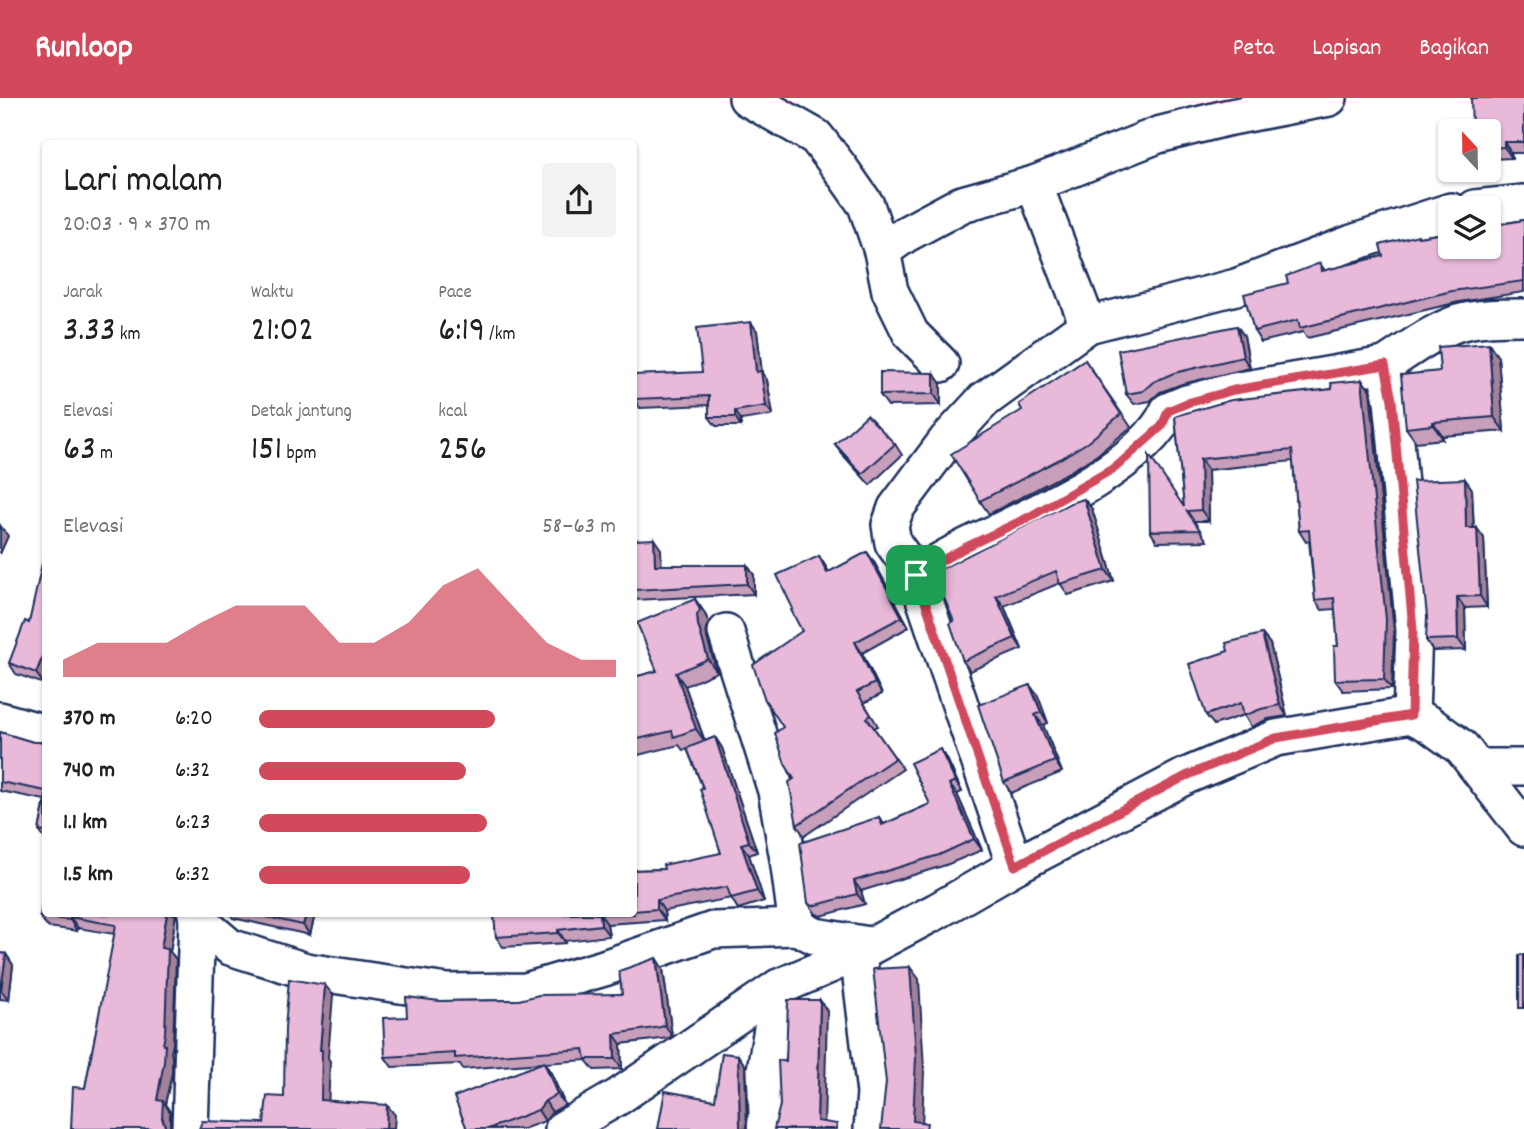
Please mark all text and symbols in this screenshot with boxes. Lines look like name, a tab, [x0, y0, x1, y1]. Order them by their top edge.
text: Runloop	[35, 26, 133, 73]
text: Peta	[1233, 32, 1274, 66]
text: Lapisan	[1312, 32, 1381, 66]
text: Bagikan	[1419, 32, 1489, 66]
north arrow	[1438, 119, 1502, 182]
map controls	[1438, 119, 1501, 259]
text: Lari malam	[63, 155, 223, 210]
button: share	[542, 163, 616, 237]
button: layers	[1438, 196, 1501, 259]
text: 20:03 · 9 × 370 m	[63, 209, 211, 242]
text: Jarak	[63, 280, 103, 307]
text: Waktu	[251, 280, 293, 307]
text: Pace	[438, 280, 472, 307]
text: 3.33	[63, 307, 115, 357]
text: 21:02	[251, 307, 314, 357]
text: 6:19	[438, 307, 485, 357]
text: km	[115, 322, 141, 349]
text: /km	[485, 322, 516, 349]
text: Elevasi	[63, 399, 113, 426]
text: Detak jantung	[251, 399, 352, 426]
text: kcal	[438, 399, 467, 426]
text: 63	[63, 426, 96, 476]
text: 151	[251, 426, 282, 476]
text: 256	[438, 426, 487, 476]
text: m	[96, 441, 113, 468]
text: bpm	[282, 441, 317, 468]
text: Elevasi	[63, 511, 123, 544]
text: 58–63 m	[542, 511, 616, 544]
pin	[886, 545, 946, 605]
icon: arrive	[897, 556, 935, 594]
text: 370 m	[63, 703, 116, 736]
text: 6:20	[175, 703, 213, 736]
text: 740 m	[63, 755, 115, 788]
text: 6:32	[175, 755, 210, 788]
text: 1.1 km	[63, 807, 107, 840]
text: 6:23	[175, 807, 210, 840]
text: 1.5 km	[63, 859, 113, 892]
text: 6:32	[175, 859, 210, 892]

